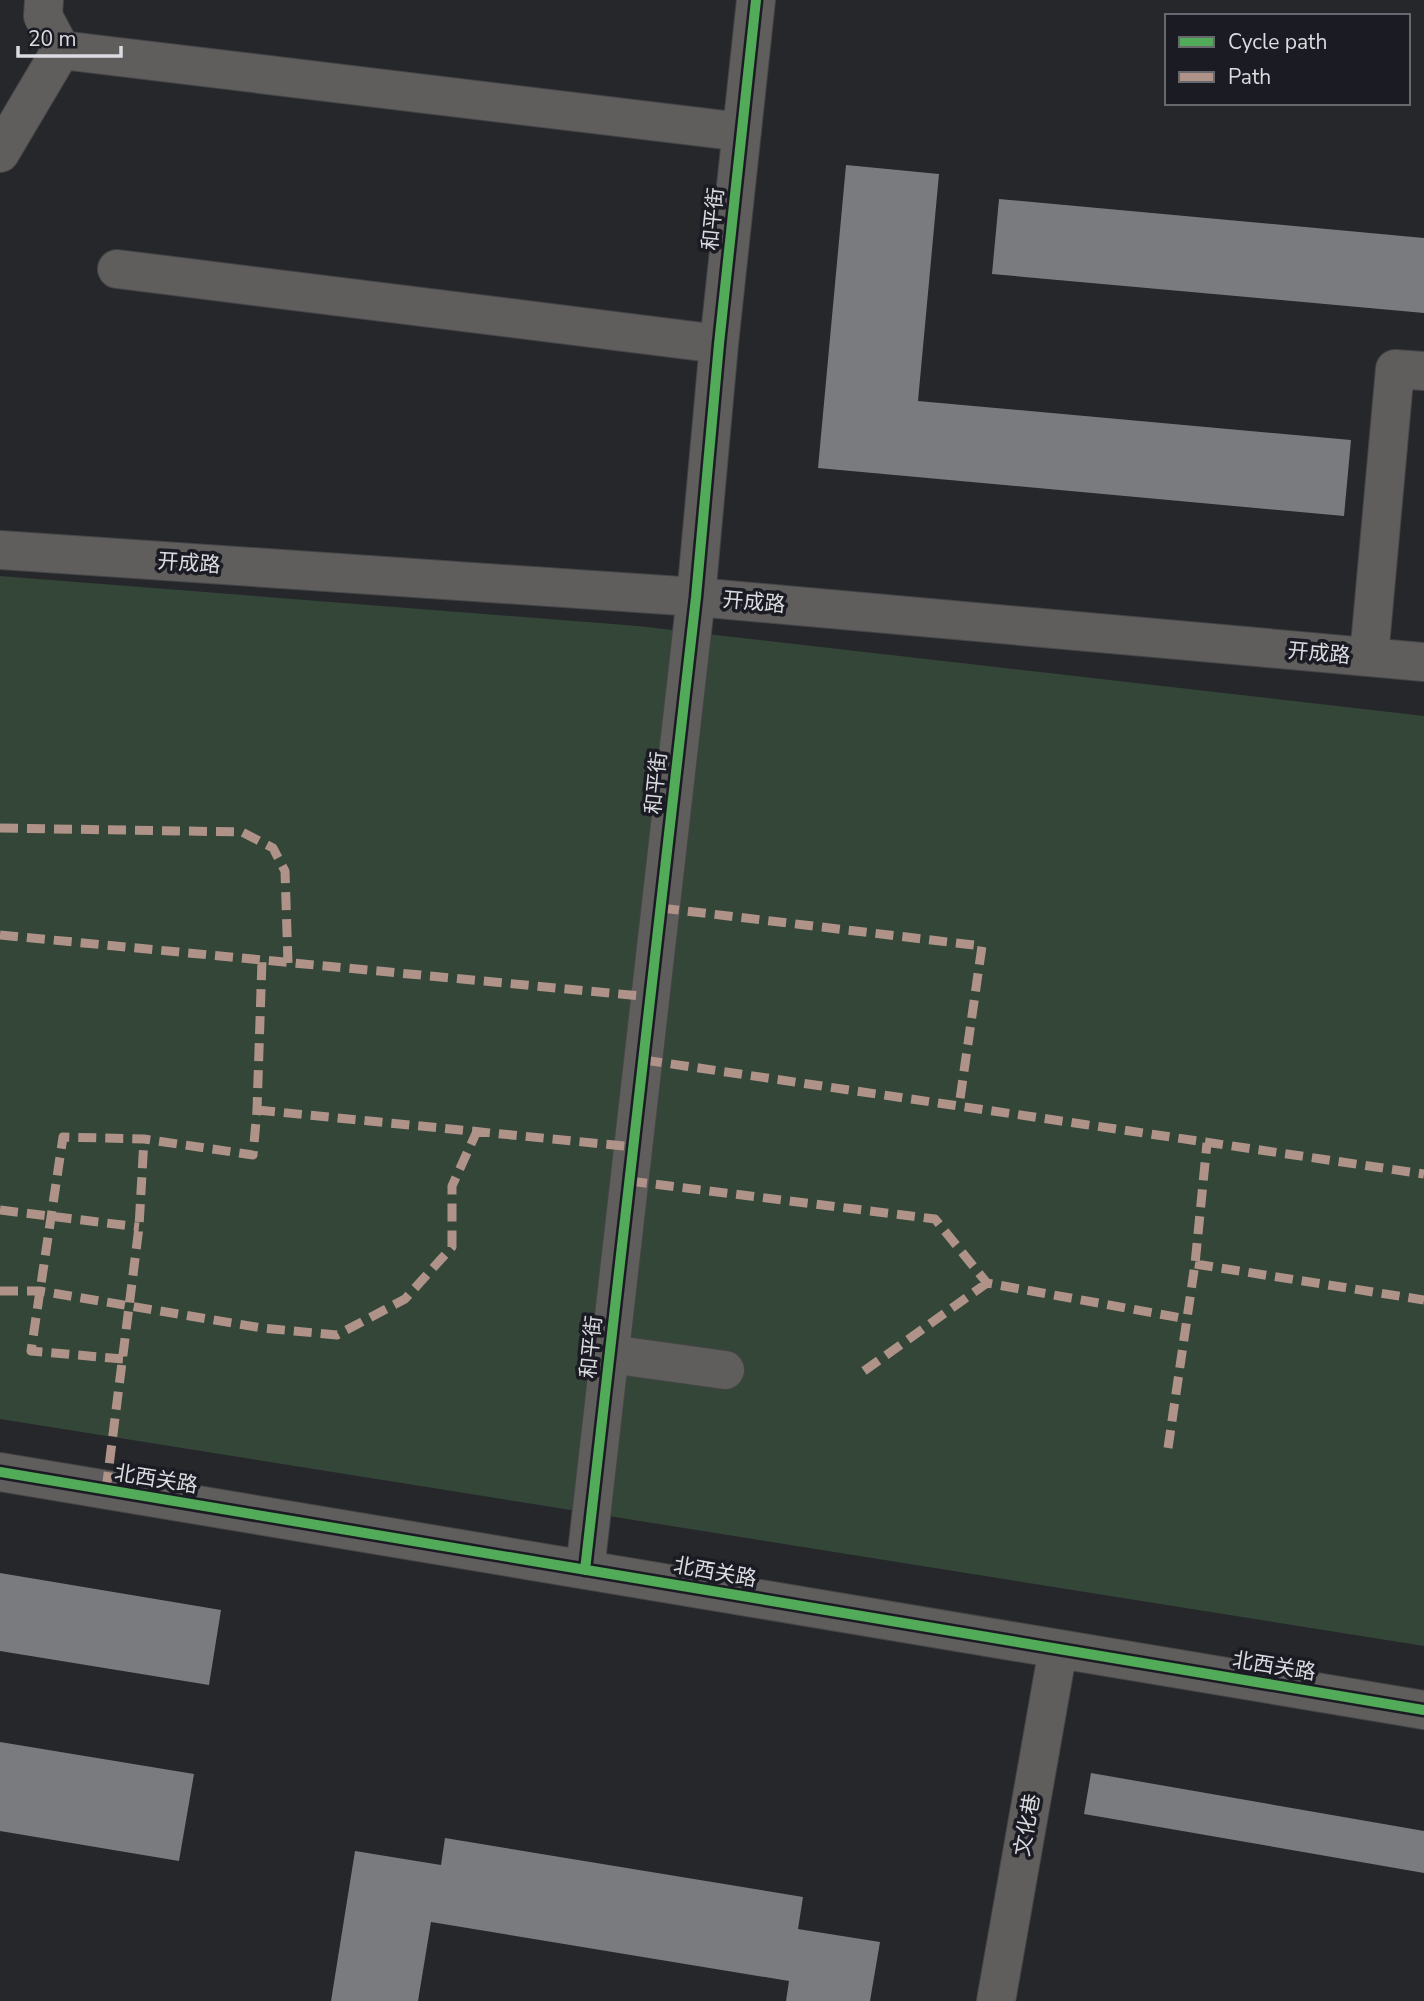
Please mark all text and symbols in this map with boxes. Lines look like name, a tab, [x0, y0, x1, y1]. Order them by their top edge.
scale bar	[18, 14, 121, 58]
legend	[1165, 14, 1410, 105]
text: 20 m	[28, 25, 77, 53]
text: Cycle path	[1228, 28, 1327, 56]
text: Path	[1228, 63, 1271, 91]
street label: 和平街	[696, 186, 730, 252]
street label: 开成路	[157, 547, 221, 579]
street label: 开成路	[721, 585, 787, 619]
street label: 开成路	[1286, 636, 1352, 670]
street label: 和平街	[639, 750, 673, 816]
street label: 和平街	[574, 1314, 608, 1380]
street label: 北西关路	[112, 1459, 200, 1499]
street label: 北西关路	[671, 1551, 759, 1593]
street label: 北西关路	[1230, 1646, 1318, 1686]
street label: 文化巷	[1008, 1792, 1046, 1858]

